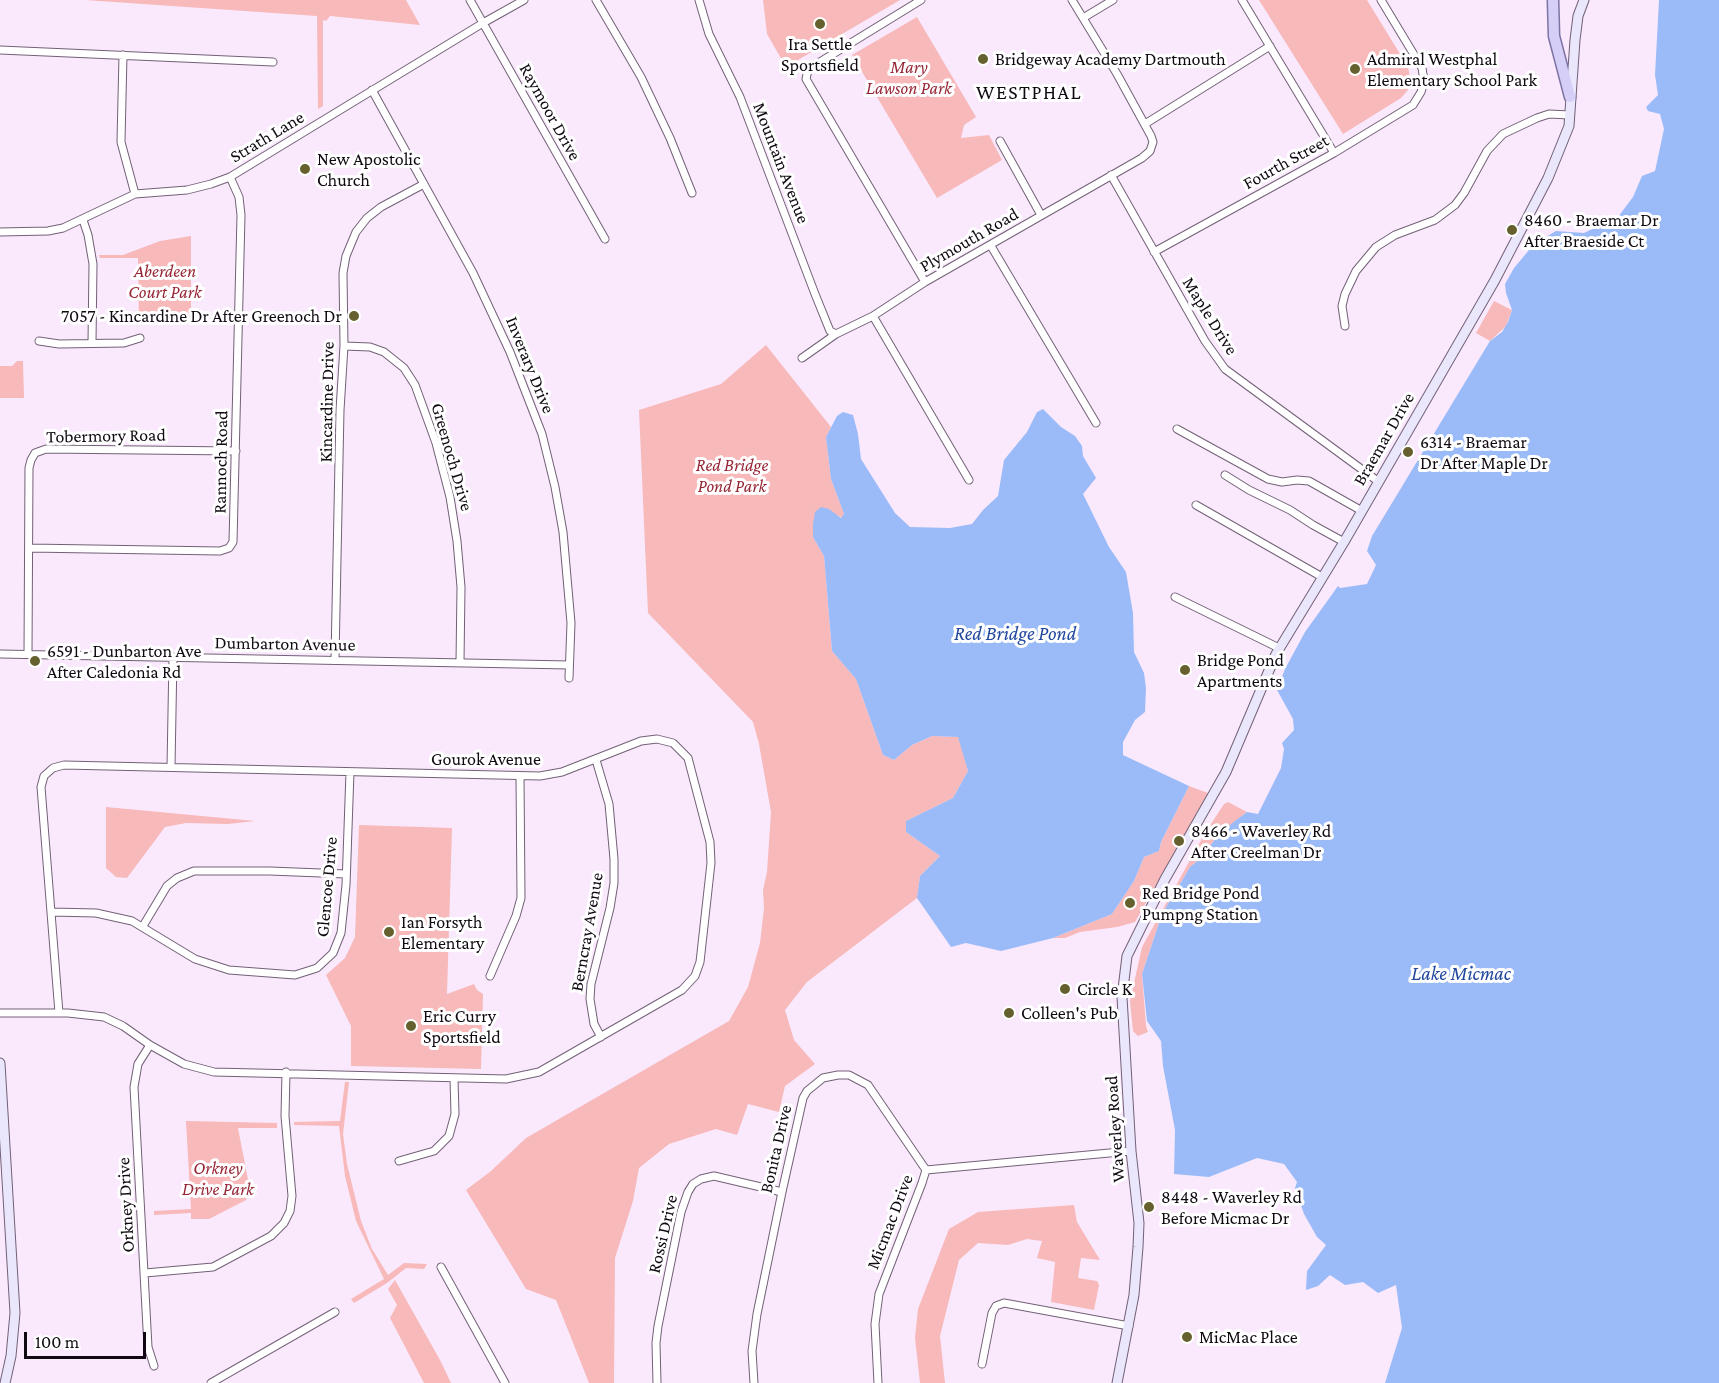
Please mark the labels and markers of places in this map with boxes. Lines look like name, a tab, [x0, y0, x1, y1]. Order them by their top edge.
marker: Ira Settle Sportsfield	[813, 17, 827, 31]
place label: Ira Settle Sportsfield	[781, 33, 859, 76]
place label: Bridgeway Academy Dartmouth	[995, 48, 1226, 70]
place label: Admiral Westphal Elementary School Park	[1367, 48, 1537, 90]
marker: Bridgeway Academy Dartmouth	[976, 52, 990, 66]
marker: Admiral Westphal Elementary School Park	[1348, 62, 1362, 76]
place label: New Apostolic Church	[317, 148, 421, 190]
marker: New Apostolic Church	[298, 162, 312, 176]
place label: 8460 - Braemar Dr After Braeside Ct	[1524, 209, 1659, 252]
marker: 8460 - Braemar Dr After Braeside Ct	[1505, 223, 1519, 237]
place label: 7057 - Kincardine Dr After Greenoch Dr	[61, 305, 342, 327]
marker: 7057 - Kincardine Dr After Greenoch Dr	[347, 309, 361, 323]
place label: 6314 - Braemar Dr After Maple Dr	[1420, 431, 1548, 474]
marker: 6314 - Braemar Dr After Maple Dr	[1401, 445, 1415, 459]
place label: 6591 - Dunbarton Ave After Caledonia Rd	[47, 640, 201, 682]
place label: Bridge Pond Apartments	[1197, 649, 1284, 692]
marker: 6591 - Dunbarton Ave After Caledonia Rd	[28, 654, 42, 668]
marker: Bridge Pond Apartments	[1178, 663, 1192, 677]
place label: 8466 - Waverley Rd After Creelman Dr	[1191, 820, 1331, 862]
marker: 8466 - Waverley Rd After Creelman Dr	[1172, 834, 1186, 848]
place label: Red Bridge Pond Pumpng Station	[1142, 882, 1260, 924]
marker: Red Bridge Pond Pumpng Station	[1123, 896, 1137, 910]
place label: Ian Forsyth Elementary	[401, 911, 484, 954]
marker: Ian Forsyth Elementary	[382, 925, 396, 939]
place label: Circle K	[1077, 978, 1132, 1000]
marker: Circle K	[1058, 982, 1072, 996]
place label: Colleen's Pub	[1021, 1002, 1118, 1024]
place label: Eric Curry Sportsfield	[423, 1005, 501, 1048]
marker: Colleen's Pub	[1002, 1006, 1016, 1020]
marker: Eric Curry Sportsfield	[404, 1019, 418, 1033]
place label: 8448 - Waverley Rd Before Micmac Dr	[1161, 1186, 1302, 1228]
marker: 8448 - Waverley Rd Before Micmac Dr	[1142, 1200, 1156, 1214]
place label: MicMac Place	[1199, 1326, 1298, 1348]
marker: MicMac Place	[1180, 1330, 1194, 1344]

